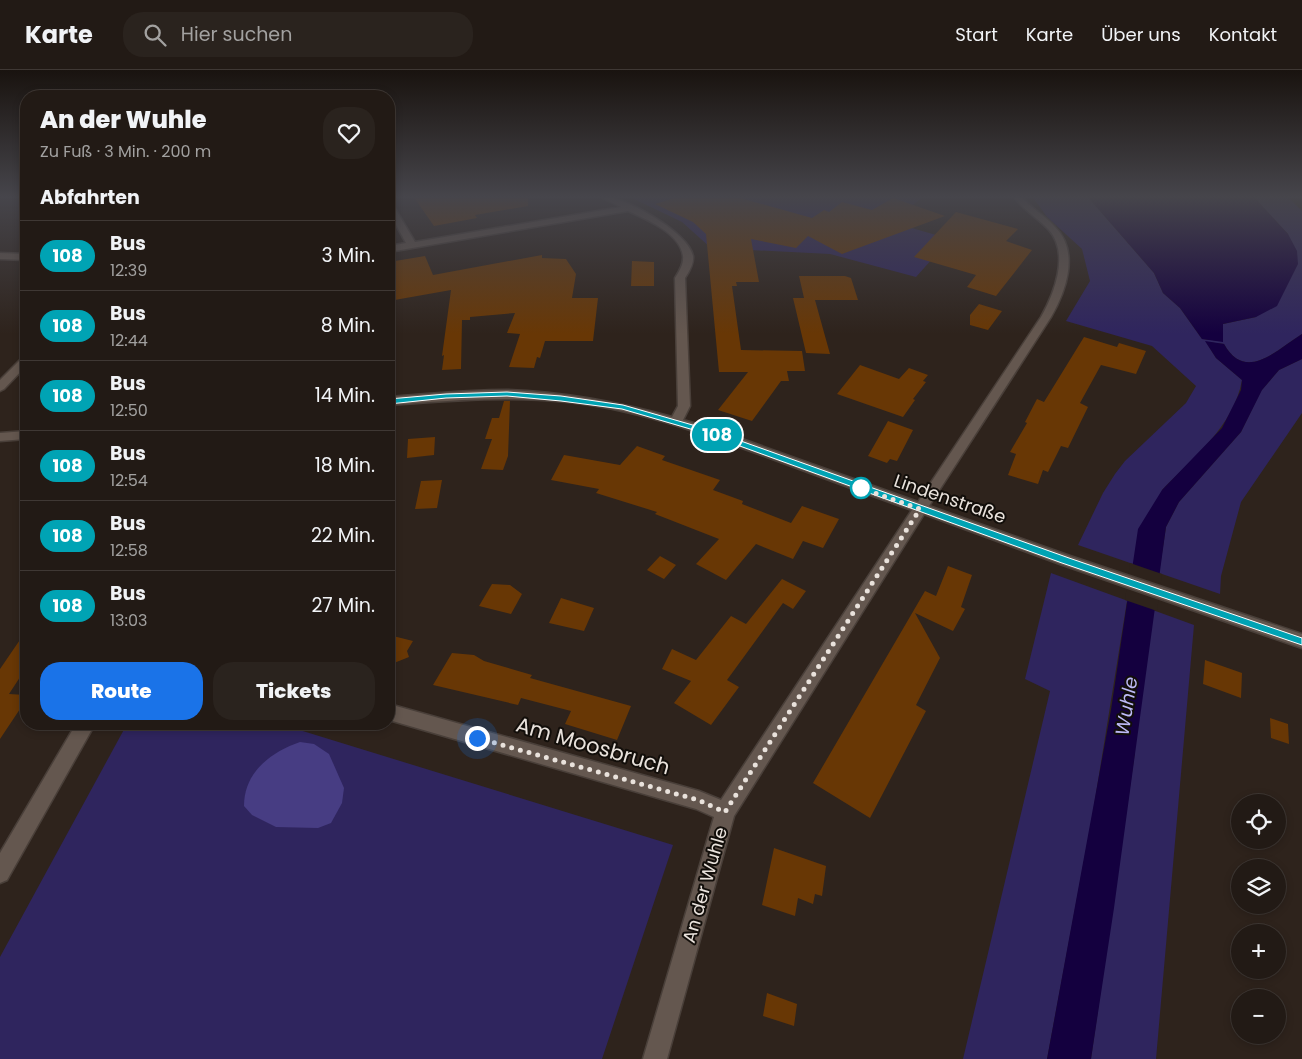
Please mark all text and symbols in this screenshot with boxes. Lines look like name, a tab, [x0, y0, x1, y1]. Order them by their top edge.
search box	[123, 12, 473, 57]
text: Karte	[25, 18, 93, 51]
icon: search	[141, 21, 169, 49]
text: Hier suchen	[181, 21, 292, 48]
text: Start	[955, 22, 998, 47]
text: Karte	[1026, 22, 1073, 47]
text: Über uns	[1101, 22, 1181, 47]
text: Kontakt	[1209, 22, 1277, 47]
text: An der Wuhle	[40, 103, 207, 136]
button: heart	[323, 107, 375, 159]
text: Zu Fuß · 3 Min. · 200 m	[40, 140, 211, 163]
text: Abfahrten	[40, 184, 140, 211]
text: Bus	[110, 230, 146, 257]
text: 3 Min.	[322, 242, 375, 269]
text: 108	[52, 243, 83, 268]
text: 12:39	[110, 259, 147, 282]
text: Bus	[110, 300, 146, 327]
text: 8 Min.	[321, 312, 375, 339]
text: 108	[52, 313, 83, 338]
text: 12:44	[110, 329, 148, 352]
text: Bus	[110, 370, 146, 397]
text: 14 Min.	[315, 382, 375, 409]
text: 108	[52, 383, 83, 408]
text: 12:50	[110, 399, 148, 422]
line badge: 108	[688, 419, 746, 451]
text: 108	[702, 422, 732, 447]
text: Bus	[110, 440, 146, 467]
text: 18 Min.	[315, 452, 375, 479]
text: 108	[52, 453, 83, 478]
street label: Lindenstraße	[891, 468, 1009, 529]
text: 12:54	[110, 469, 148, 492]
unlabelled marker	[850, 477, 872, 499]
text: Bus	[110, 510, 146, 537]
text: 22 Min.	[311, 522, 375, 549]
text: 108	[52, 523, 83, 548]
text: 12:58	[110, 539, 148, 562]
text: Bus	[110, 580, 146, 607]
text: 27 Min.	[311, 592, 375, 619]
text: 108	[52, 593, 83, 618]
text: 13:03	[110, 609, 147, 632]
button: Route	[40, 662, 203, 720]
button: Tickets	[213, 662, 375, 720]
water label: Wuhle	[1109, 674, 1145, 737]
street label: Am Moosbruch	[513, 710, 674, 781]
your location	[465, 726, 490, 751]
map controls	[1231, 794, 1286, 1044]
button: locate	[1231, 794, 1286, 849]
street label: An der Wuhle	[676, 824, 733, 946]
button: layers	[1231, 859, 1286, 914]
button: +	[1231, 924, 1286, 979]
button: −	[1231, 989, 1286, 1044]

